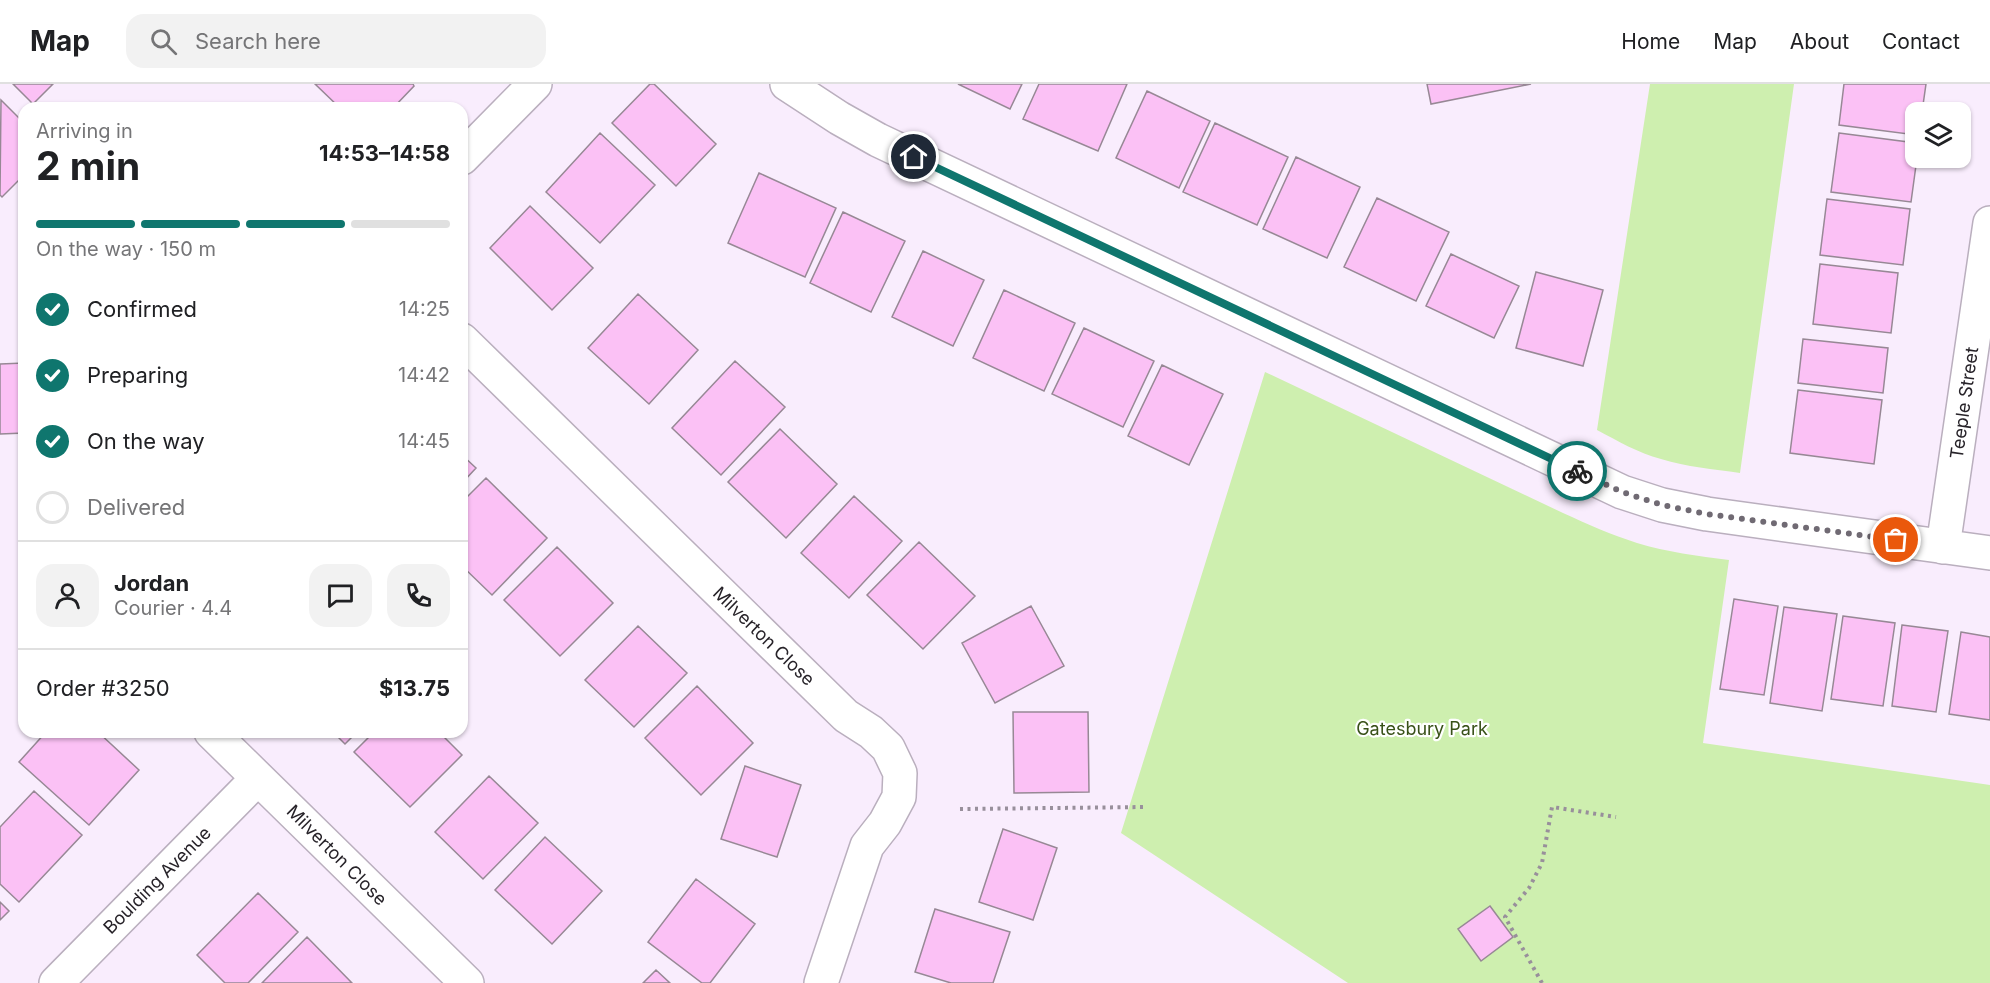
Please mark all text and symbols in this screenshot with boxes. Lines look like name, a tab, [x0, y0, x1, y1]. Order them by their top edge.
search box	[126, 14, 546, 68]
text: Map	[30, 24, 90, 58]
icon: search	[147, 25, 180, 58]
text: Search here	[195, 28, 321, 54]
text: Home	[1621, 29, 1680, 54]
text: Map	[1713, 29, 1757, 54]
text: About	[1790, 29, 1849, 54]
text: Contact	[1882, 29, 1960, 54]
map controls	[1905, 102, 1971, 168]
button: layers	[1905, 102, 1971, 168]
text: Arriving in	[36, 119, 133, 143]
pin	[888, 131, 939, 182]
text: 14:53–14:58	[319, 140, 450, 166]
icon: home	[897, 140, 930, 173]
text: 2 min	[36, 142, 140, 189]
text: On the way · 150 m	[36, 237, 216, 261]
icon: check	[36, 293, 69, 326]
text: Confirmed	[87, 296, 197, 322]
text: 14:25	[399, 297, 450, 321]
street label: Teeple Street	[1946, 346, 1982, 460]
icon: check	[36, 359, 69, 392]
text: Preparing	[87, 362, 188, 388]
text: 14:42	[398, 363, 450, 387]
icon: check	[36, 425, 69, 458]
text: On the way	[87, 428, 205, 454]
text: 14:45	[398, 429, 450, 453]
courier	[1547, 441, 1607, 501]
icon: bike	[1561, 455, 1594, 488]
text: Delivered	[87, 494, 185, 520]
pin	[1870, 514, 1921, 565]
icon: bag	[1879, 523, 1912, 556]
button: person	[36, 564, 99, 627]
button: chat	[309, 564, 372, 627]
button: phone	[387, 564, 450, 627]
text: Jordan	[114, 570, 189, 596]
street label: Milverton Close	[709, 582, 819, 690]
text: Courier · 4.4	[114, 596, 232, 620]
text: Order #3250	[36, 675, 170, 701]
text: $13.75	[379, 675, 450, 701]
park label: Gatesbury Park	[1356, 718, 1488, 739]
street label: Milverton Close	[283, 801, 391, 909]
street label: Boulding Avenue	[99, 822, 215, 938]

